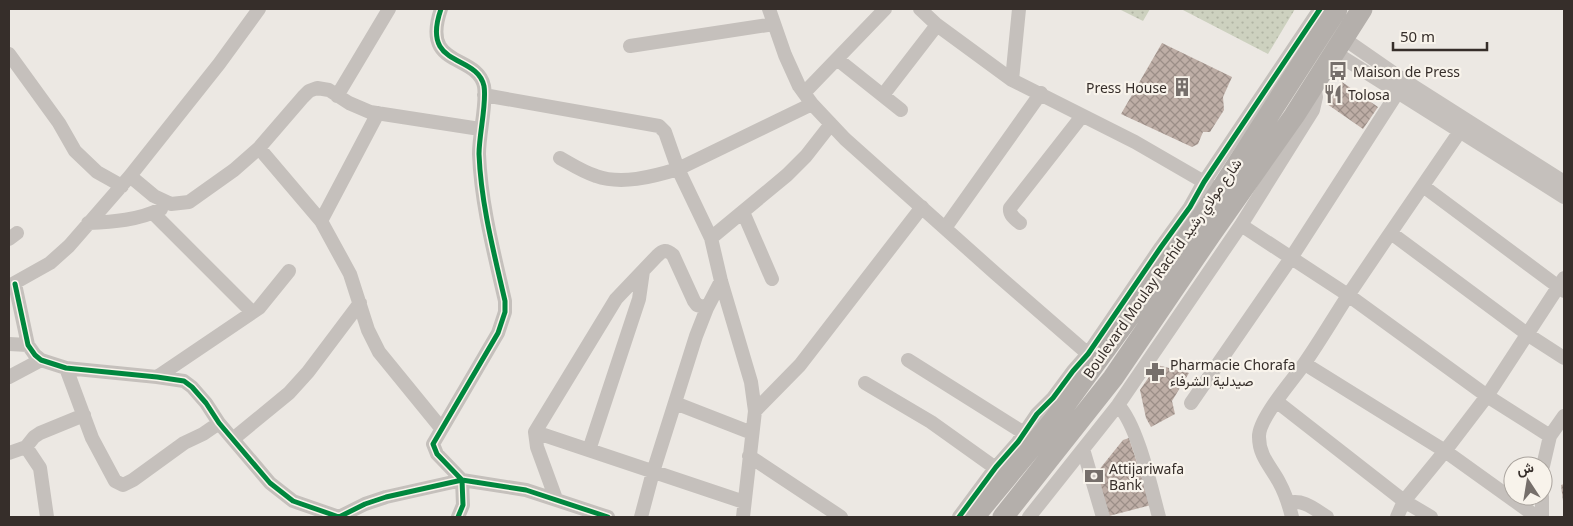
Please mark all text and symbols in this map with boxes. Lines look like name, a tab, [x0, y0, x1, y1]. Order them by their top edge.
scale bar	[1393, 20, 1487, 52]
text: 50 m	[1400, 26, 1435, 46]
bus stop icon: Maison de Press	[1327, 60, 1349, 82]
place label: Maison de Press	[1353, 62, 1460, 81]
building icon: Press House	[1171, 76, 1193, 98]
place label: Press House	[1086, 78, 1167, 97]
restaurant icon: Tolosa	[1322, 83, 1344, 105]
place label: Tolosa	[1348, 85, 1390, 104]
street label: Boulevard Moulay Rachid شارع مولاي رشيد	[1078, 154, 1248, 383]
place label: Pharmacie Chorafa صيدلية الشرفاء	[1170, 355, 1296, 390]
pharmacy icon: Pharmacie Chorafa صيدلية الشرفاء	[1144, 361, 1166, 383]
north arrow	[1503, 456, 1553, 506]
text: ش	[1515, 457, 1536, 479]
place label: Attijariwafa Bank	[1109, 459, 1184, 494]
bank icon: Attijariwafa Bank	[1083, 465, 1105, 487]

